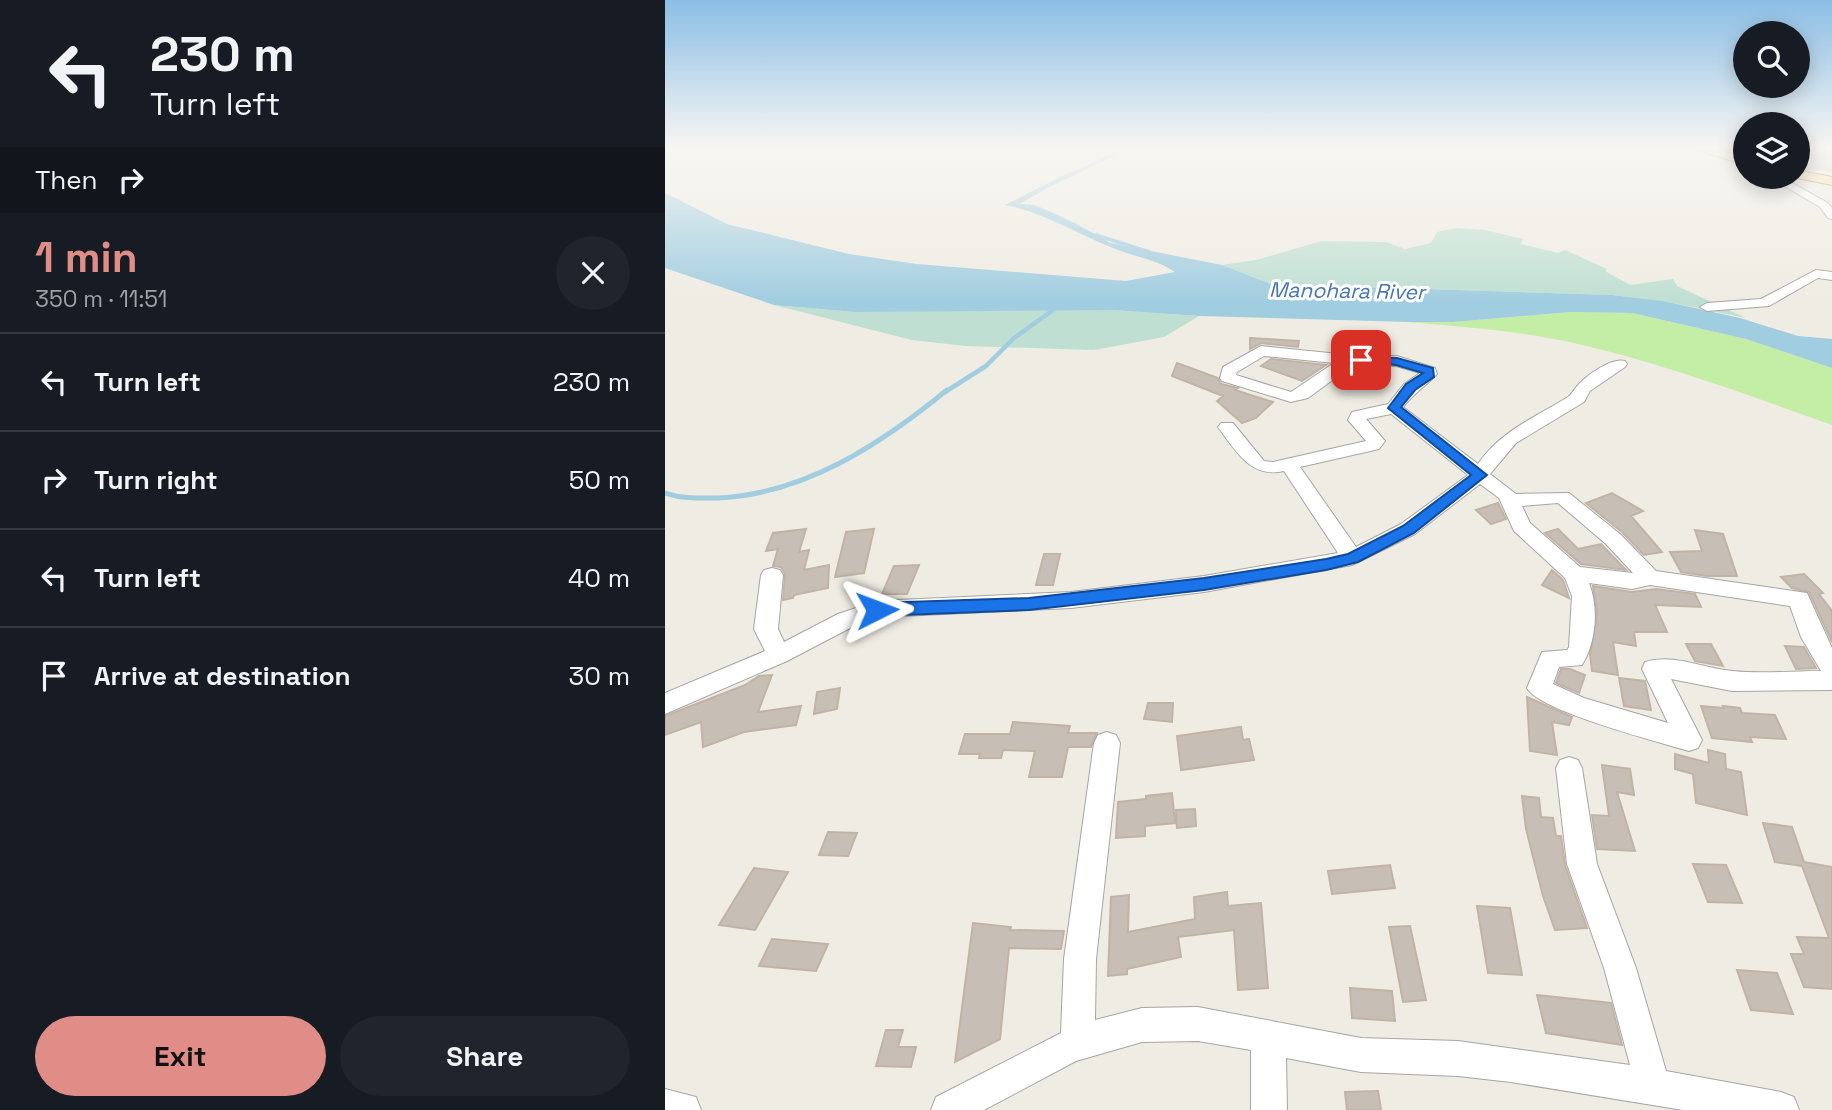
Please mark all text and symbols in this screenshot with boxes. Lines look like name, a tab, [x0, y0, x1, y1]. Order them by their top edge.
map controls	[1733, 21, 1810, 189]
button: search	[1733, 21, 1810, 98]
text: 230 m	[150, 23, 295, 85]
icon: left	[35, 28, 126, 119]
text: Turn left	[150, 84, 280, 124]
button: layers	[1733, 112, 1810, 189]
icon: right	[112, 161, 150, 199]
text: Then	[35, 163, 98, 197]
text: 1 min	[35, 231, 138, 284]
button: close	[556, 236, 630, 310]
water label: Manohara River	[1269, 276, 1427, 305]
text: 350 m · 11:51	[35, 284, 167, 314]
pin	[1331, 330, 1391, 390]
icon: arrive	[1342, 341, 1380, 379]
icon: left	[35, 363, 73, 401]
text: Turn left	[94, 365, 201, 399]
text: 230 m	[553, 365, 630, 399]
icon: right	[35, 461, 73, 499]
text: Turn right	[94, 463, 218, 497]
text: 50 m	[569, 463, 630, 497]
icon: left	[35, 559, 73, 597]
text: Turn left	[94, 561, 201, 595]
text: 40 m	[568, 561, 630, 595]
position arrow	[840, 573, 914, 647]
icon: arrive	[35, 657, 73, 695]
text: Arrive at destination	[94, 659, 351, 693]
text: 30 m	[569, 659, 630, 693]
button: Exit	[35, 1016, 326, 1096]
button: Share	[340, 1016, 630, 1096]

